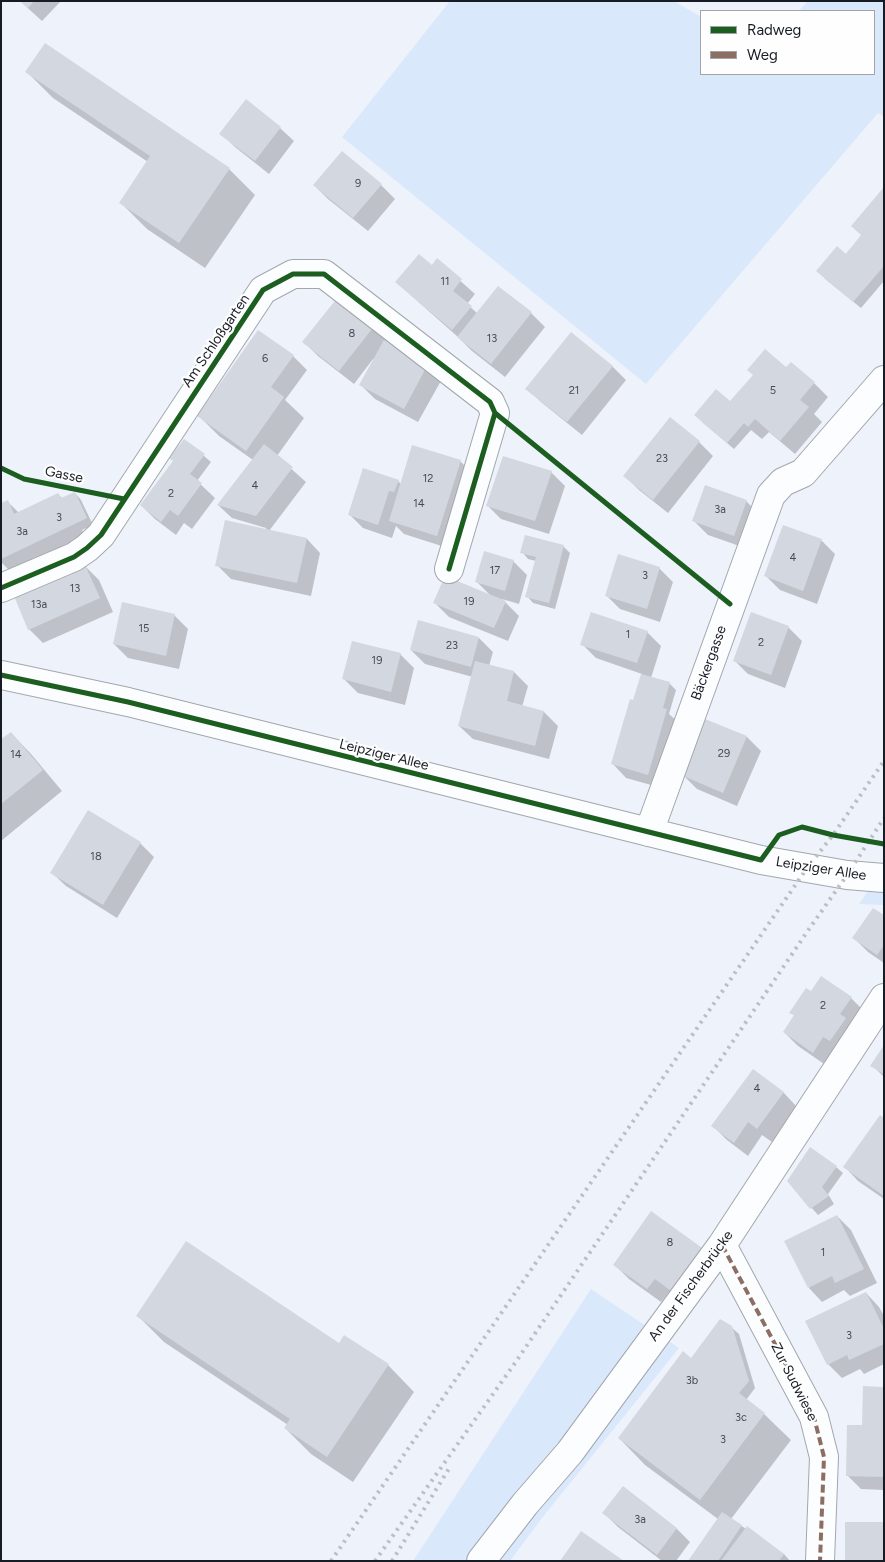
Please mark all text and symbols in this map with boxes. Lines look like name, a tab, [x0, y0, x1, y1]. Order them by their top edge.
legend	[700, 10, 875, 75]
text: Radweg	[747, 21, 801, 39]
text: Weg	[747, 46, 778, 64]
house number: 9	[355, 177, 361, 191]
house number: 11	[440, 275, 450, 289]
street label: Am Schloßgarten	[179, 291, 253, 391]
house number: 8	[349, 327, 355, 341]
house number: 13	[487, 332, 497, 346]
house number: 6	[262, 352, 268, 366]
house number: 21	[569, 384, 579, 398]
house number: 5	[770, 384, 776, 398]
house number: 23	[656, 452, 668, 466]
street label: Gasse	[44, 463, 84, 487]
house number: 12	[423, 472, 433, 486]
house number: 4	[252, 479, 258, 493]
house number: 2	[168, 487, 174, 501]
house number: 14	[413, 497, 425, 511]
house number: 3a	[714, 503, 726, 517]
house number: 3	[56, 511, 62, 525]
house number: 3a	[16, 525, 28, 539]
house number: 4	[790, 551, 796, 565]
house number: 17	[490, 564, 500, 578]
house number: 3	[642, 569, 648, 583]
house number: 13	[70, 582, 80, 596]
house number: 19	[464, 595, 474, 609]
house number: 13a	[31, 598, 47, 612]
house number: 15	[139, 622, 149, 636]
street label: Bäckergasse	[688, 623, 730, 703]
house number: 1	[626, 628, 630, 642]
house number: 2	[758, 636, 764, 650]
house number: 23	[446, 639, 458, 653]
house number: 19	[372, 654, 382, 668]
street label: Leipziger Allee	[338, 736, 430, 774]
house number: 29	[718, 747, 730, 761]
house number: 14	[10, 748, 22, 762]
house number: 18	[90, 850, 102, 864]
street label: Leipziger Allee	[774, 854, 868, 884]
house number: 2	[820, 999, 826, 1013]
house number: 4	[754, 1082, 760, 1096]
street label: An der Fischerbrücke	[645, 1227, 737, 1345]
house number: 8	[667, 1236, 673, 1250]
house number: 1	[821, 1246, 825, 1260]
house number: 3	[846, 1329, 852, 1343]
street label: Zur Sudwiese	[767, 1340, 821, 1424]
house number: 3b	[686, 1374, 698, 1388]
house number: 3c	[735, 1411, 747, 1425]
house number: 3	[720, 1433, 726, 1447]
house number: 3a	[634, 1513, 646, 1527]

